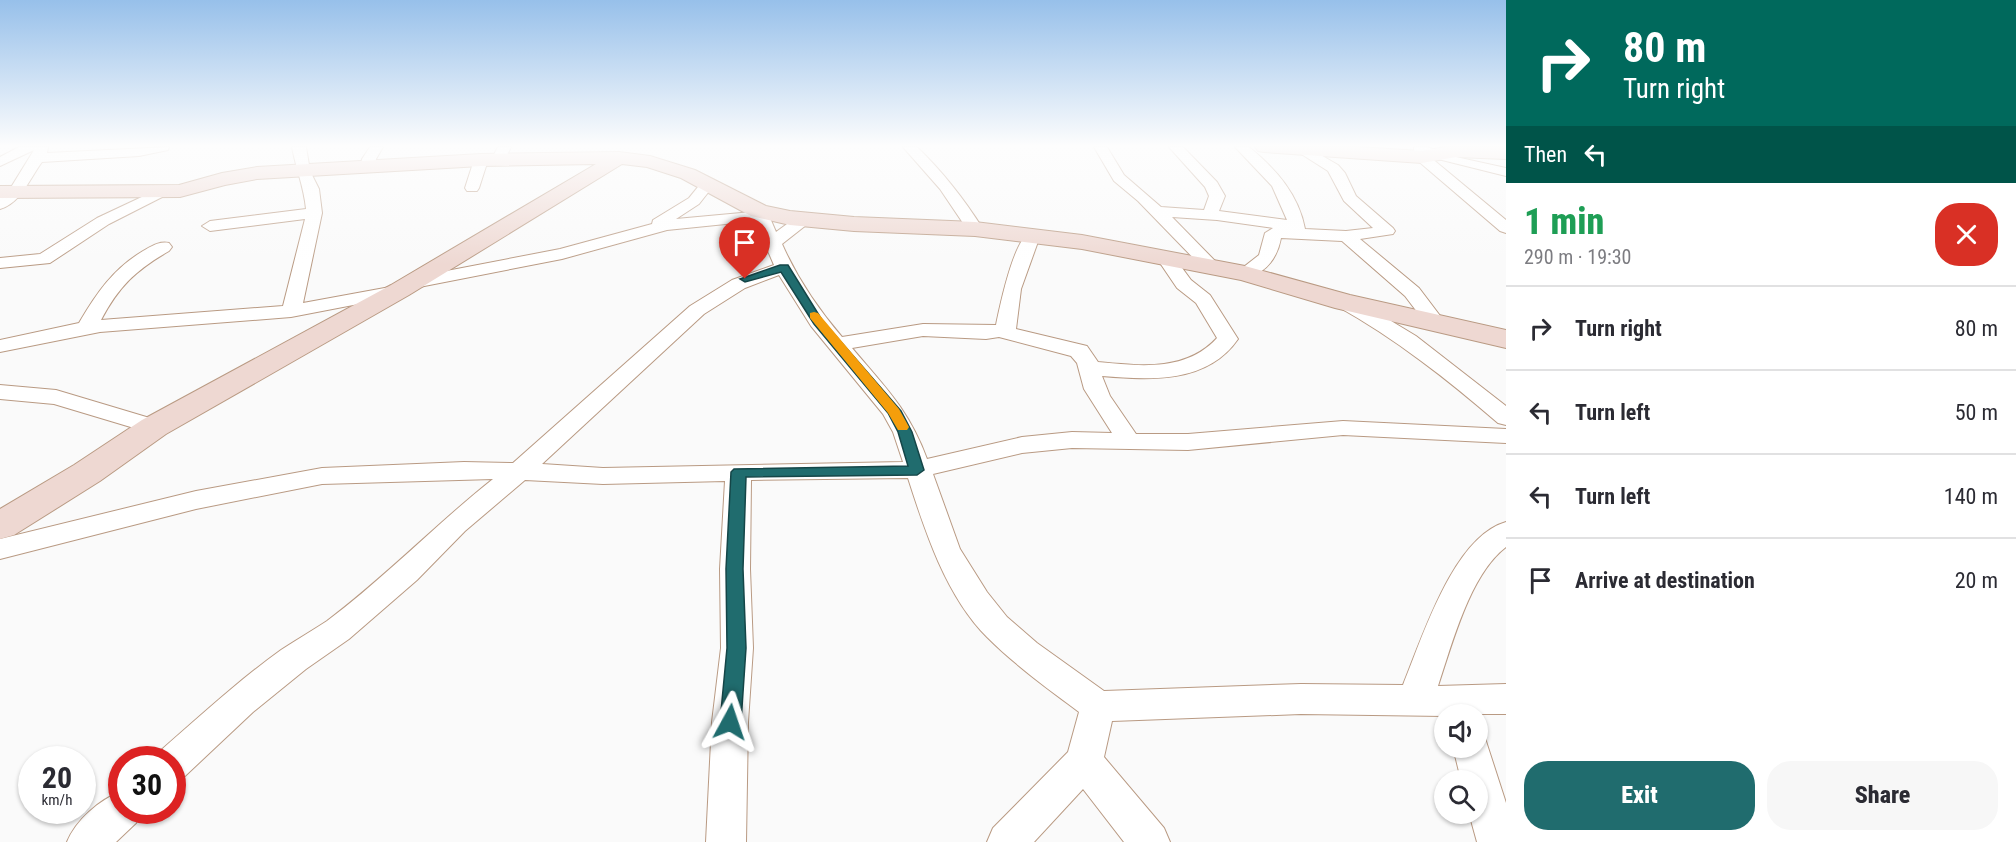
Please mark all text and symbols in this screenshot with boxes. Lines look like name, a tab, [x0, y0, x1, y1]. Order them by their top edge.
text: 80 m	[1623, 23, 1706, 72]
icon: right	[1524, 24, 1602, 102]
text: Turn right	[1623, 73, 1725, 105]
icon: left	[1579, 138, 1612, 171]
text: Then	[1524, 142, 1567, 167]
text: 1 min	[1524, 201, 1604, 243]
button: close	[1935, 203, 1998, 266]
pin	[719, 217, 770, 279]
icon: arrive	[728, 226, 761, 259]
text: 290 m · 19:30	[1524, 245, 1631, 269]
icon: right	[1524, 312, 1557, 345]
text: Turn right	[1575, 316, 1662, 341]
text: 80 m	[1955, 316, 1998, 341]
icon: left	[1524, 396, 1557, 429]
text: Turn left	[1575, 400, 1650, 425]
text: 50 m	[1955, 400, 1998, 425]
icon: left	[1524, 480, 1557, 513]
text: Turn left	[1575, 484, 1650, 509]
text: 140 m	[1944, 484, 1998, 509]
icon: arrive	[1524, 564, 1557, 597]
text: Arrive at destination	[1575, 568, 1755, 593]
text: 20 m	[1955, 568, 1998, 593]
position arrow	[698, 690, 762, 754]
map controls	[1434, 704, 1488, 824]
button: sound	[1434, 704, 1488, 758]
speed limit sign: 30	[108, 746, 186, 824]
text: 20	[42, 760, 72, 795]
button: Exit	[1524, 761, 1755, 830]
button: Share	[1767, 761, 1998, 830]
button: search	[1434, 770, 1488, 824]
text: km/h	[42, 791, 72, 809]

